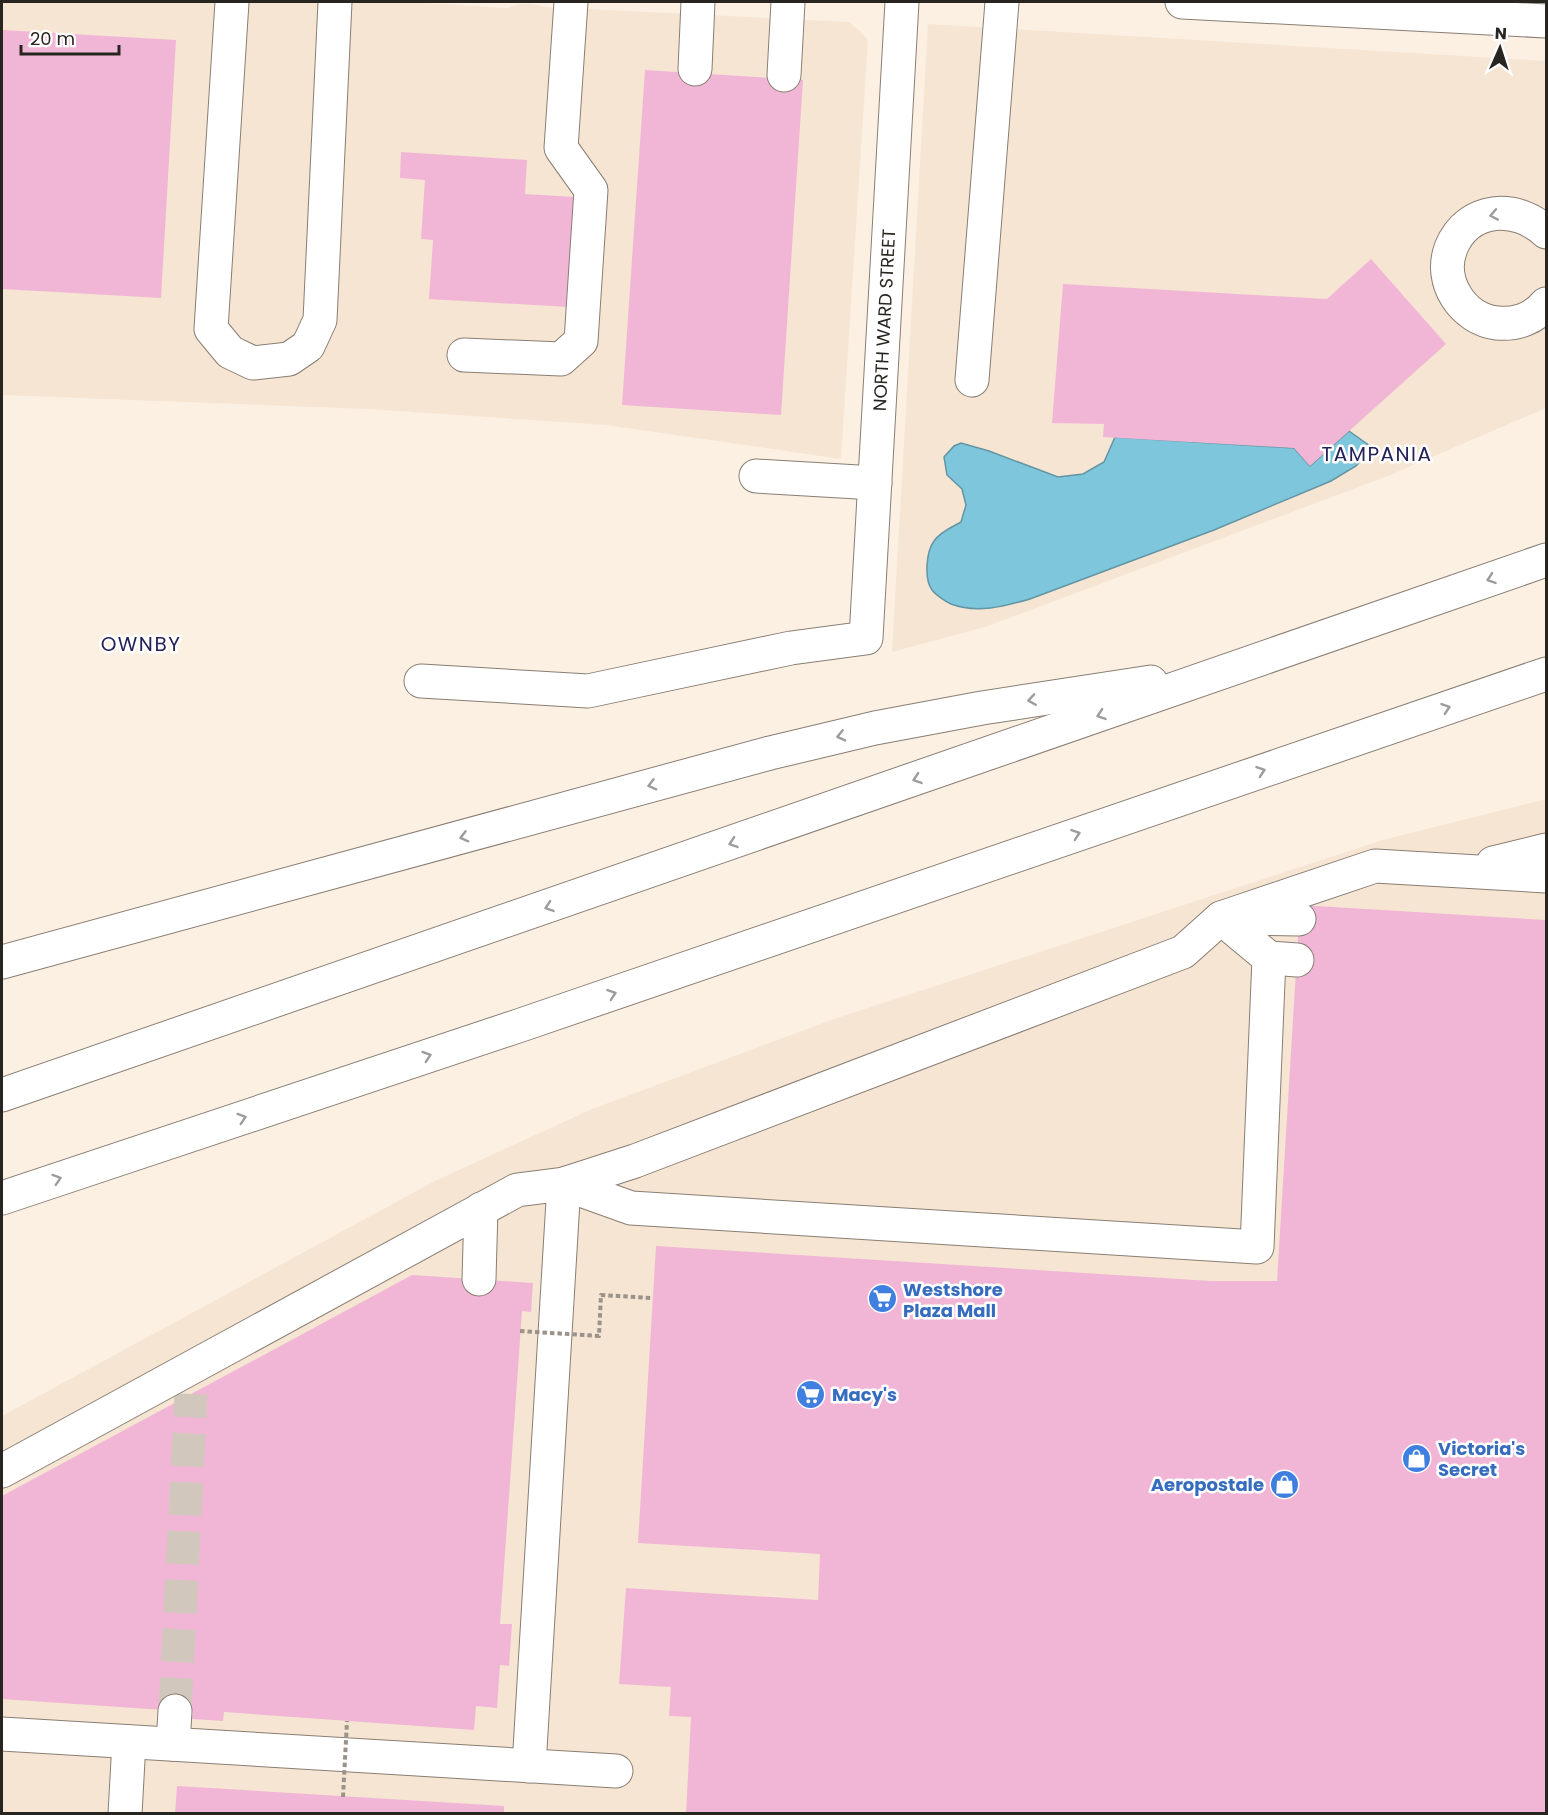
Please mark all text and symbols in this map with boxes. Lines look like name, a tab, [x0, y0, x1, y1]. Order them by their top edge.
scale bar	[21, 18, 118, 56]
north arrow	[1470, 18, 1530, 78]
text: N	[1494, 22, 1507, 45]
text: 20 m	[30, 26, 75, 51]
one-way arrow	[1489, 208, 1499, 221]
street label: NORTH WARD STREET	[867, 228, 901, 412]
district label: TAMPANIA	[1321, 440, 1433, 468]
one-way arrow	[1486, 572, 1497, 584]
district label: OWNBY	[101, 630, 181, 658]
one-way arrow	[1028, 694, 1037, 706]
one-way arrow	[1440, 703, 1451, 715]
one-way arrow	[1096, 707, 1107, 720]
one-way arrow	[836, 729, 846, 742]
one-way arrow	[1255, 765, 1266, 778]
one-way arrow	[912, 772, 923, 784]
one-way arrow	[647, 778, 657, 791]
one-way arrow	[1071, 828, 1081, 841]
one-way arrow	[459, 830, 470, 842]
one-way arrow	[728, 836, 739, 848]
one-way arrow	[544, 899, 554, 912]
one-way arrow	[606, 988, 617, 1001]
one-way arrow	[421, 1051, 432, 1063]
one-way arrow	[236, 1112, 247, 1125]
one-way arrow	[51, 1174, 62, 1187]
place label: Westshore Plaza Mall	[903, 1277, 1003, 1323]
supermarket icon: Westshore Plaza Mall	[866, 1283, 898, 1315]
supermarket icon: Macy's	[795, 1378, 827, 1410]
place label: Macy's	[832, 1382, 897, 1407]
place label: Victoria's Secret	[1438, 1436, 1525, 1482]
shop icon: Victoria's Secret	[1401, 1442, 1433, 1474]
shop icon: Aeropostale	[1269, 1468, 1301, 1500]
place label: Aeropostale	[1151, 1472, 1264, 1497]

